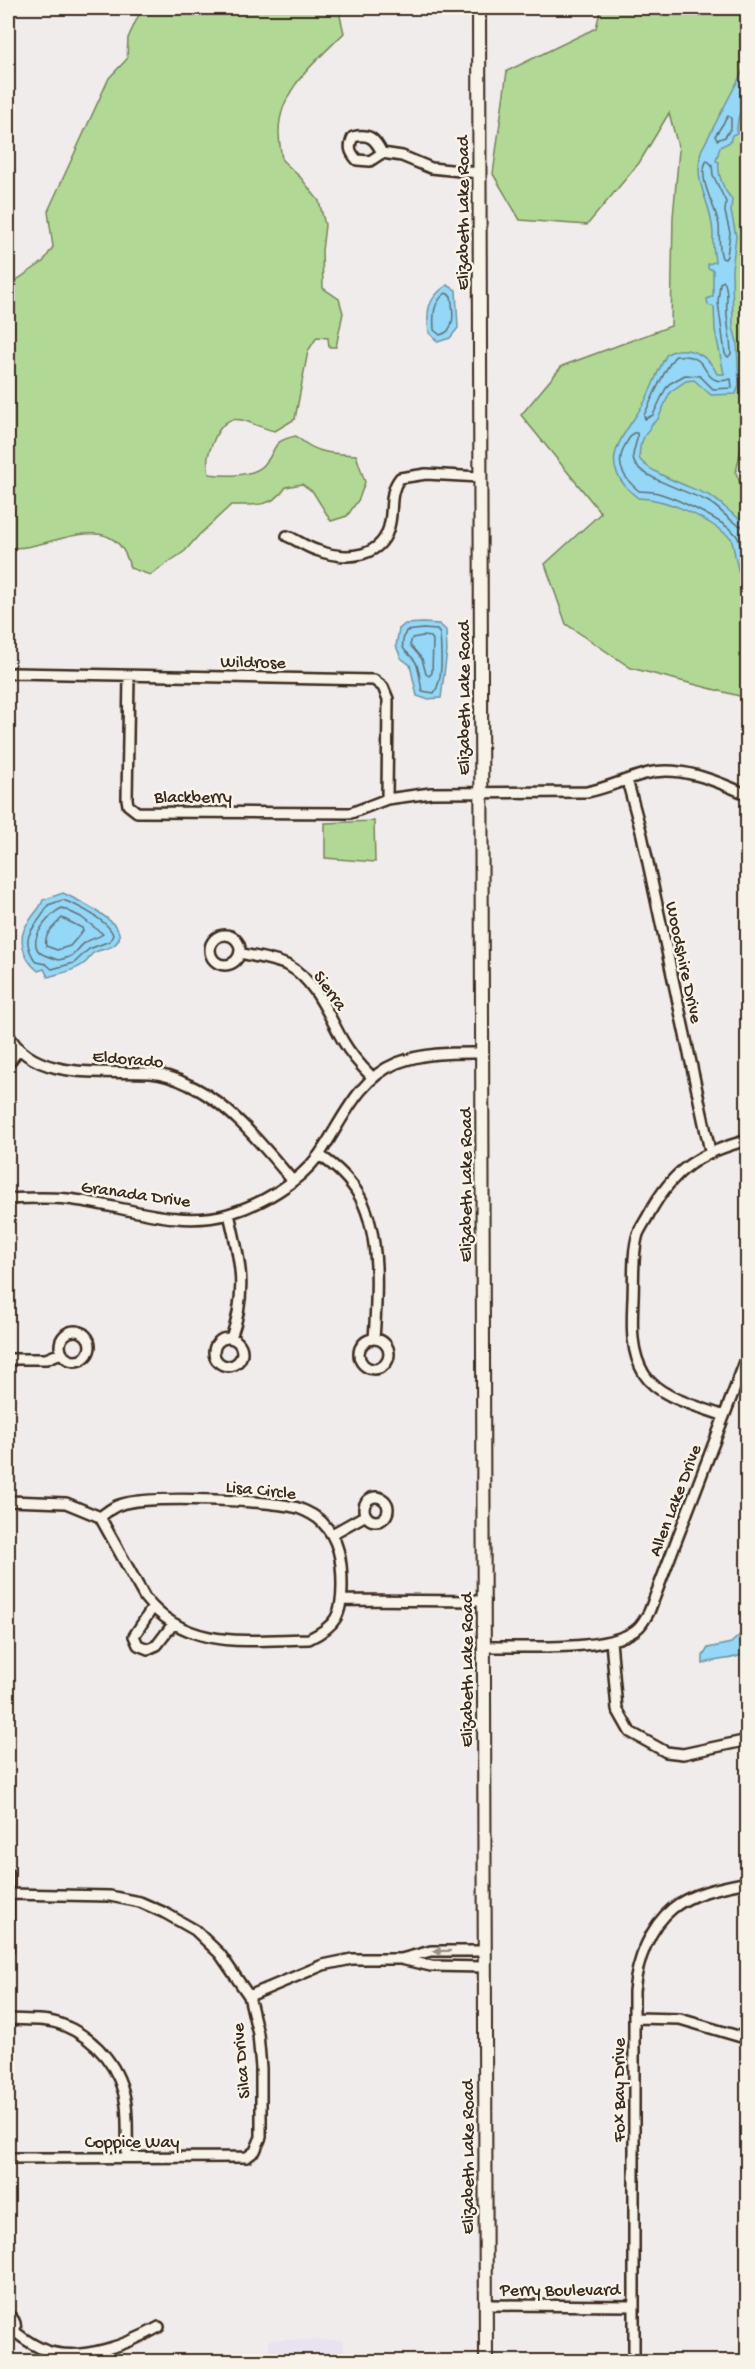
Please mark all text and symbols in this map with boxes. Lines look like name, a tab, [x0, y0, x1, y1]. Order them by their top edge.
street label: Elizabeth Lake Road	[454, 134, 475, 290]
street label: Elizabeth Lake Road	[455, 619, 476, 775]
street label: Wildrose	[220, 652, 287, 675]
street label: Blackberry	[153, 788, 232, 809]
street label: Woodshire Drive	[659, 900, 706, 1026]
street label: Sierra	[307, 967, 351, 1016]
street label: Eldorado	[91, 1047, 164, 1074]
street label: Elizabeth Lake Road	[457, 1106, 478, 1262]
street label: Granada Drive	[80, 1177, 192, 1214]
street label: Allen Lake Drive	[645, 1441, 708, 1560]
street label: Lisa Circle	[224, 1477, 298, 1506]
street label: Elizabeth Lake Road	[458, 1591, 479, 1747]
one-way arrow	[433, 1946, 452, 1956]
street label: Silca Drive	[229, 2021, 256, 2099]
street label: Fox Bay Drive	[610, 2037, 631, 2143]
street label: Elizabeth Lake Road	[459, 2078, 480, 2234]
street label: Coppice Way	[85, 2133, 179, 2154]
street label: Perry Boulevard	[499, 2281, 622, 2302]

